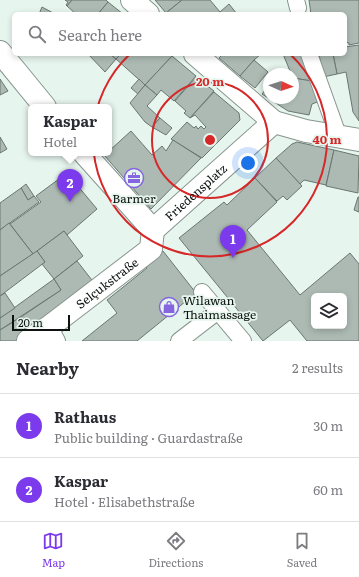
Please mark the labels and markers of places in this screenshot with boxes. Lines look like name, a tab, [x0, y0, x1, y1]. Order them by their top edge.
centre of rings	[203, 133, 217, 147]
office icon: Barmer	[123, 167, 145, 189]
pin: 2	[57, 169, 83, 202]
place label: Barmer	[112, 189, 156, 207]
pin: 1	[220, 225, 246, 258]
place label: Wilawan Thaimassage	[183, 291, 256, 323]
shop icon: Wilawan Thaimassage	[158, 296, 180, 318]

